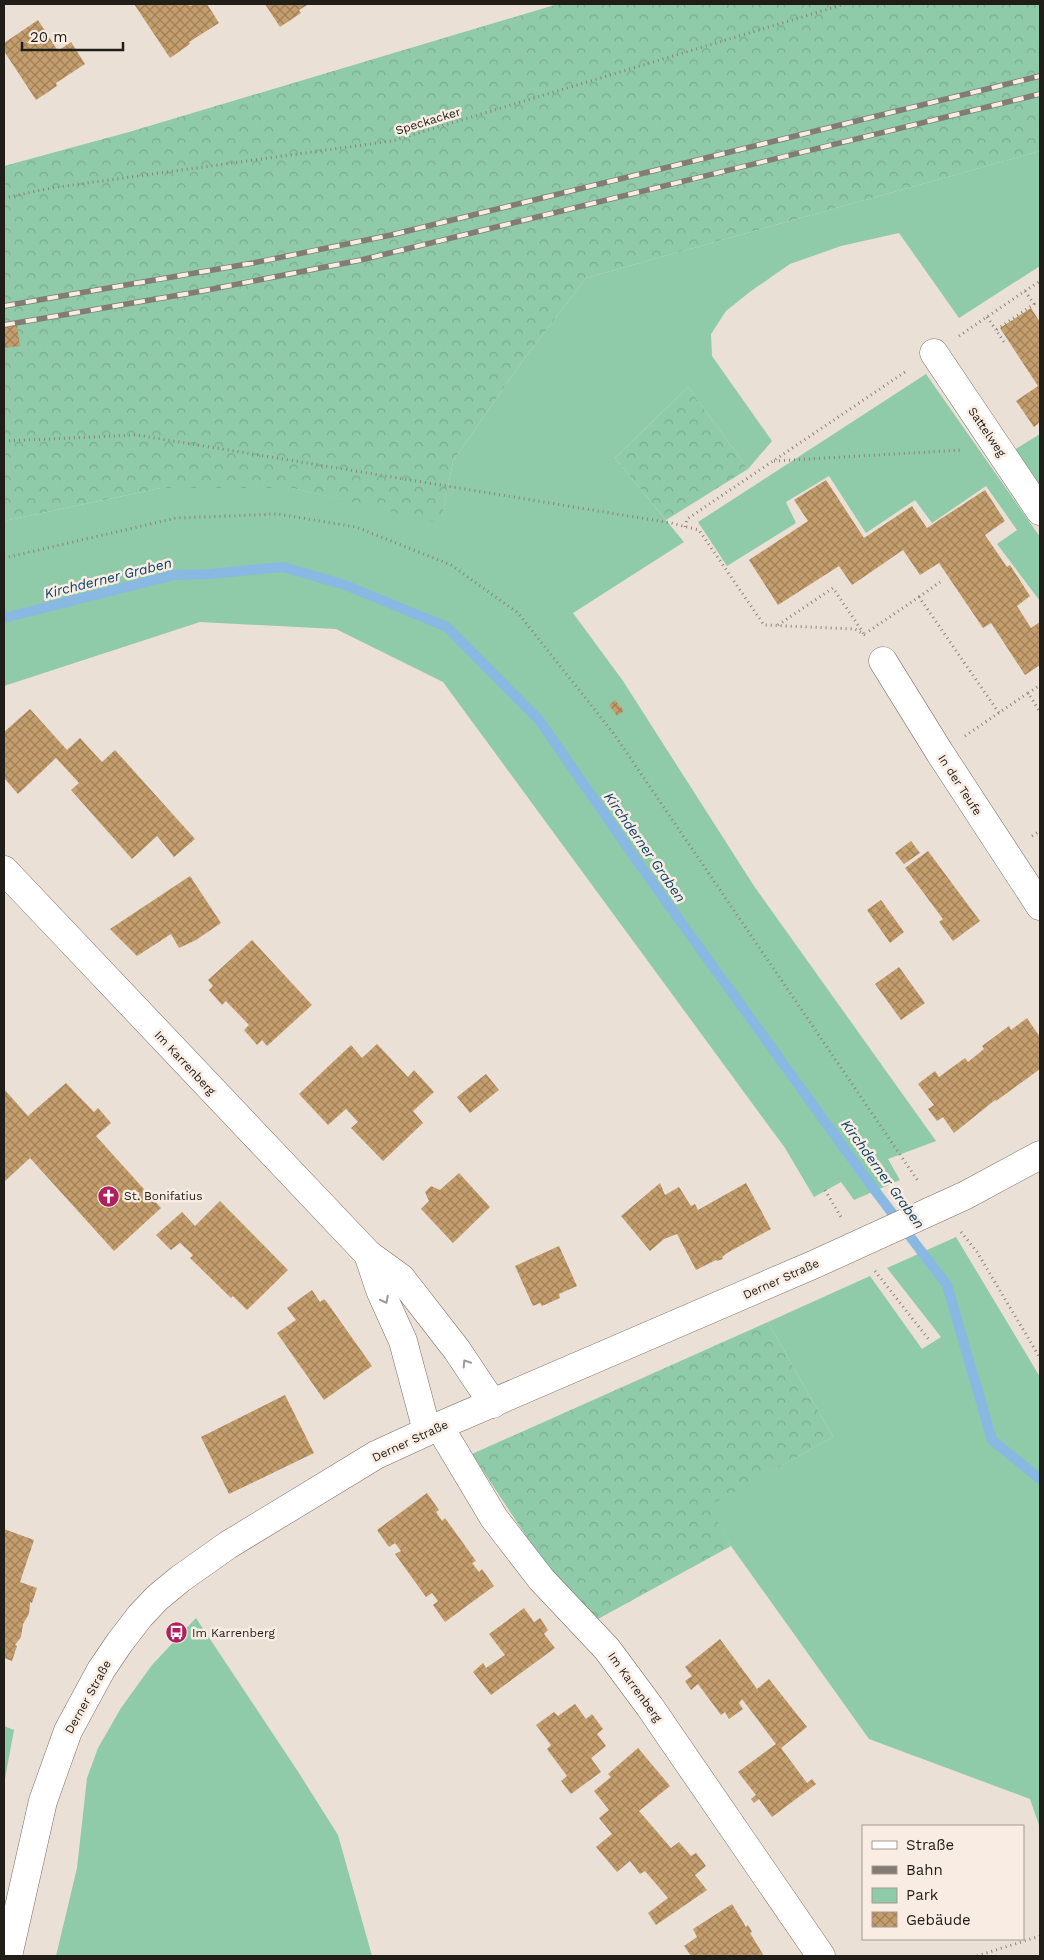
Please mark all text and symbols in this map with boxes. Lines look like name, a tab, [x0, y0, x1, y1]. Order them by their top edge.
scale bar	[22, 20, 124, 52]
text: 20 m	[30, 28, 68, 46]
street label: Speckacker	[394, 104, 462, 138]
street label: Sattelweg	[965, 404, 1009, 460]
water label: Kirchderner Graben	[43, 554, 173, 602]
street label: In der Teufe	[935, 752, 985, 818]
water label: Kirchderner Graben	[601, 789, 689, 905]
street label: Im Karrenberg	[152, 1028, 219, 1099]
water label: Kirchderner Graben	[838, 1116, 928, 1232]
church icon: St. Bonifatius	[96, 1184, 120, 1208]
place label: St. Bonifatius	[124, 1189, 203, 1203]
street label: Derner Straße	[741, 1256, 821, 1302]
one-way arrow	[379, 1295, 389, 1304]
one-way arrow	[463, 1359, 472, 1369]
street label: Derner Straße	[370, 1417, 450, 1465]
bus stop icon: Im Karrenberg	[164, 1621, 188, 1645]
place label: Im Karrenberg	[192, 1626, 276, 1640]
street label: Im Karrenberg	[605, 1649, 665, 1725]
street label: Derner Straße	[62, 1658, 114, 1736]
legend	[862, 1825, 1024, 1940]
text: Straße	[906, 1836, 954, 1854]
text: Bahn	[906, 1861, 943, 1879]
text: Park	[906, 1886, 939, 1904]
text: Gebäude	[906, 1911, 971, 1929]

